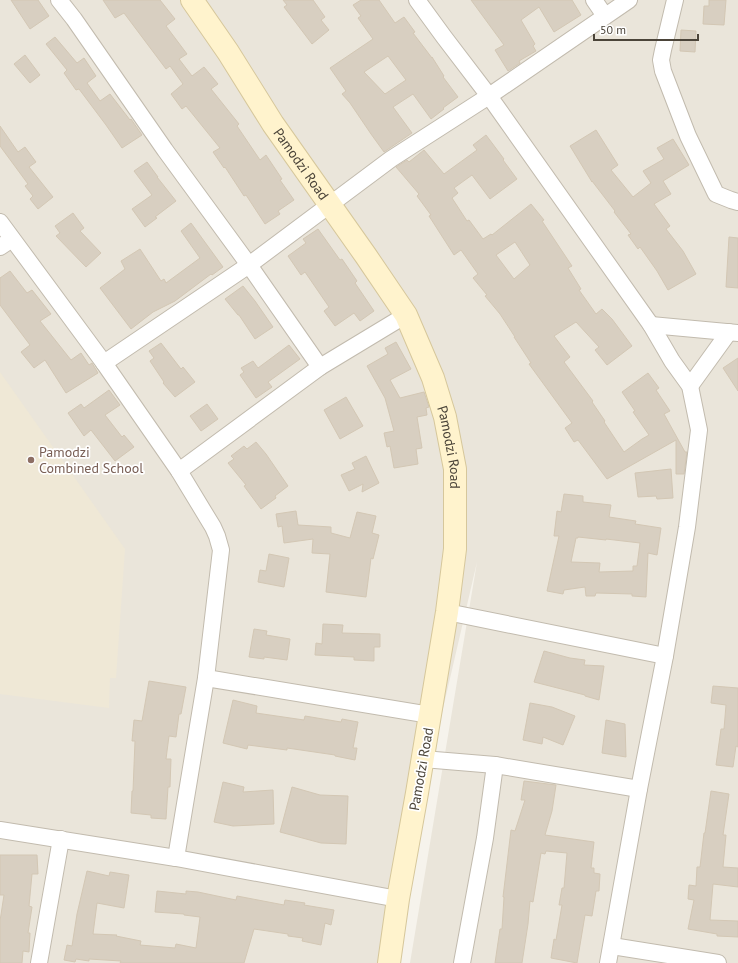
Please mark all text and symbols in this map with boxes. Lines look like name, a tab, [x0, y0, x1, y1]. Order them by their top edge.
scale bar	[594, 16, 698, 42]
text: 50 m	[600, 22, 626, 37]
street label: Pamodzi Road	[270, 124, 333, 204]
street label: Pamodzi Road	[433, 404, 464, 489]
place label: Pamodzi Combined School	[39, 443, 143, 477]
marker: Pamodzi Combined School	[26, 455, 36, 465]
street label: Pamodzi Road	[405, 726, 437, 812]

